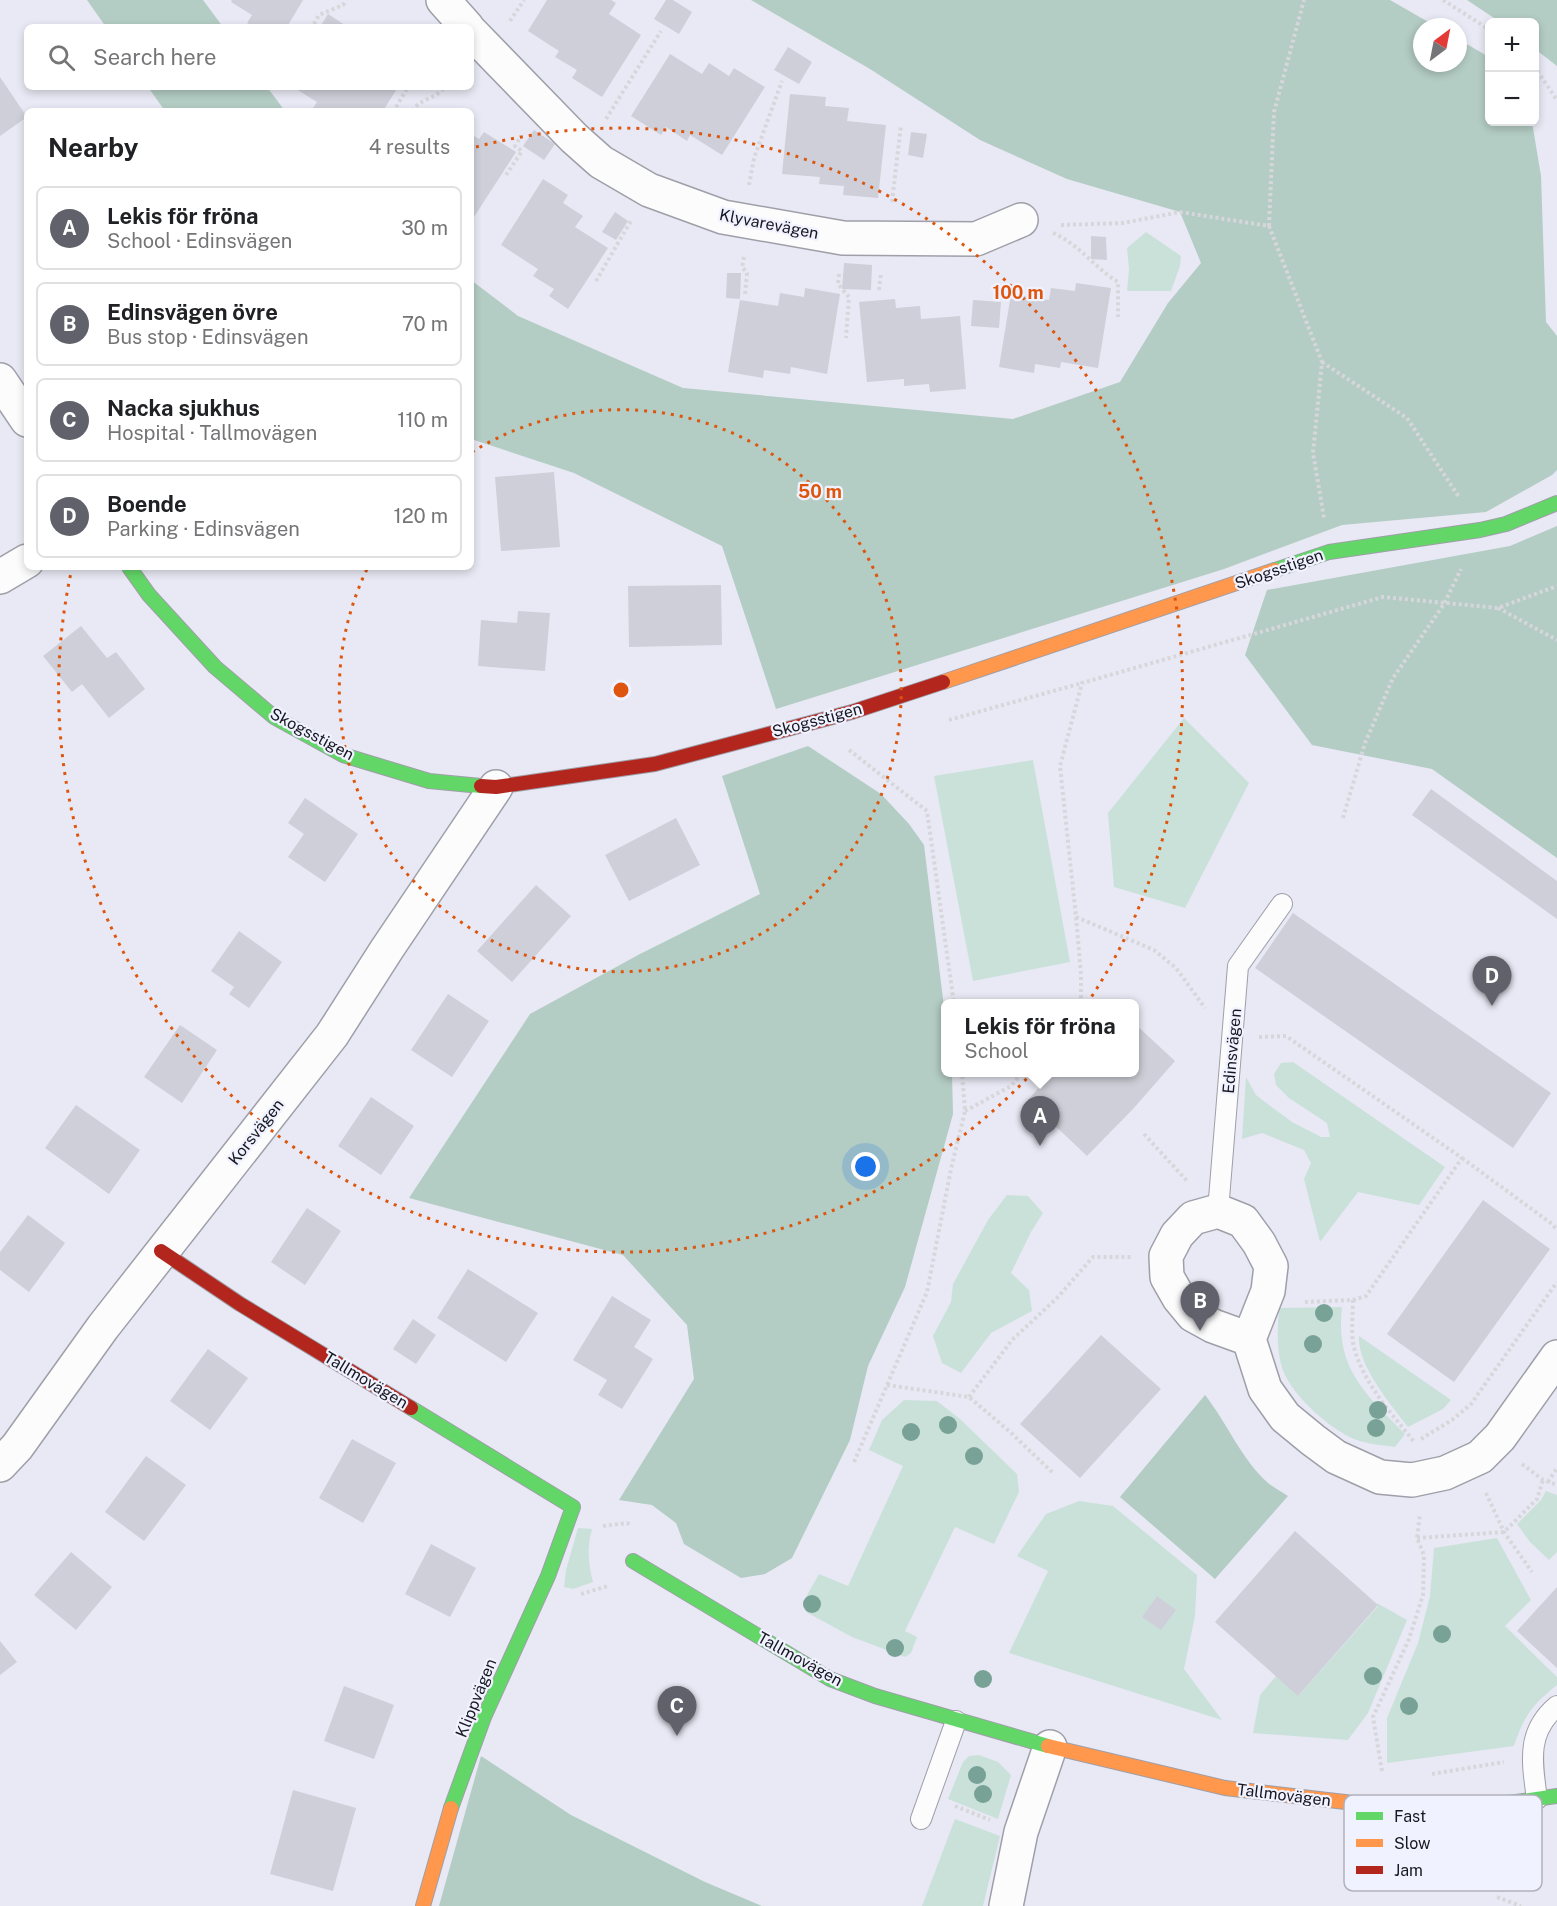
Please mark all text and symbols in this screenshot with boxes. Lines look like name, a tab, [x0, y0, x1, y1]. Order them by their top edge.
north arrow	[1413, 18, 1467, 72]
map controls	[1485, 18, 1539, 126]
button: +	[1485, 18, 1539, 72]
search box	[24, 24, 474, 90]
icon: search	[45, 41, 78, 74]
text: Search here	[93, 44, 217, 70]
button: −	[1485, 72, 1539, 126]
text: Nearby	[48, 132, 138, 163]
text: 4 results	[369, 135, 450, 159]
text: Lekis för fröna	[107, 203, 258, 229]
street label: Klyvarevägen	[718, 205, 820, 243]
text: A	[62, 216, 77, 240]
text: 30 m	[401, 216, 448, 240]
text: School · Edinsvägen	[107, 229, 292, 253]
text: 100 m	[992, 282, 1044, 303]
text: Edinsvägen övre	[107, 299, 278, 325]
text: B	[63, 312, 76, 336]
text: 70 m	[402, 312, 448, 336]
text: Bus stop · Edinsvägen	[107, 325, 308, 349]
text: Nacka sjukhus	[107, 395, 260, 421]
text: C	[62, 408, 77, 432]
text: 110 m	[397, 408, 448, 432]
text: Hospital · Tallmovägen	[107, 421, 317, 445]
text: 50 m	[798, 481, 842, 502]
text: Boende	[107, 491, 187, 517]
text: D	[62, 504, 77, 528]
text: 120 m	[394, 504, 448, 528]
text: Parking · Edinsvägen	[107, 517, 300, 541]
street label: Skogsstigen	[1232, 545, 1326, 593]
centre of rings	[611, 680, 631, 700]
street label: Skogsstigen	[770, 699, 864, 741]
street label: Skogsstigen	[267, 704, 357, 764]
pin: D	[1472, 956, 1512, 1006]
popup	[941, 999, 1139, 1077]
street label: Edinsvägen	[1219, 1008, 1245, 1094]
text: Lekis för fröna	[964, 1013, 1116, 1039]
text: School	[964, 1039, 1029, 1063]
street label: Korsvägen	[224, 1095, 288, 1169]
pin: A	[1020, 1096, 1060, 1146]
your location	[851, 1152, 880, 1181]
pin: B	[1180, 1282, 1220, 1331]
street label: Tallmovägen	[321, 1348, 411, 1412]
street label: Tallmovägen	[754, 1628, 846, 1690]
street label: Klippvägen	[452, 1656, 500, 1740]
pin: C	[658, 1686, 696, 1736]
street label: Tallmovägen	[1236, 1780, 1332, 1810]
legend	[1344, 1795, 1542, 1891]
text: Fast	[1394, 1807, 1426, 1826]
text: Slow	[1394, 1834, 1431, 1853]
text: Jam	[1394, 1861, 1423, 1880]

